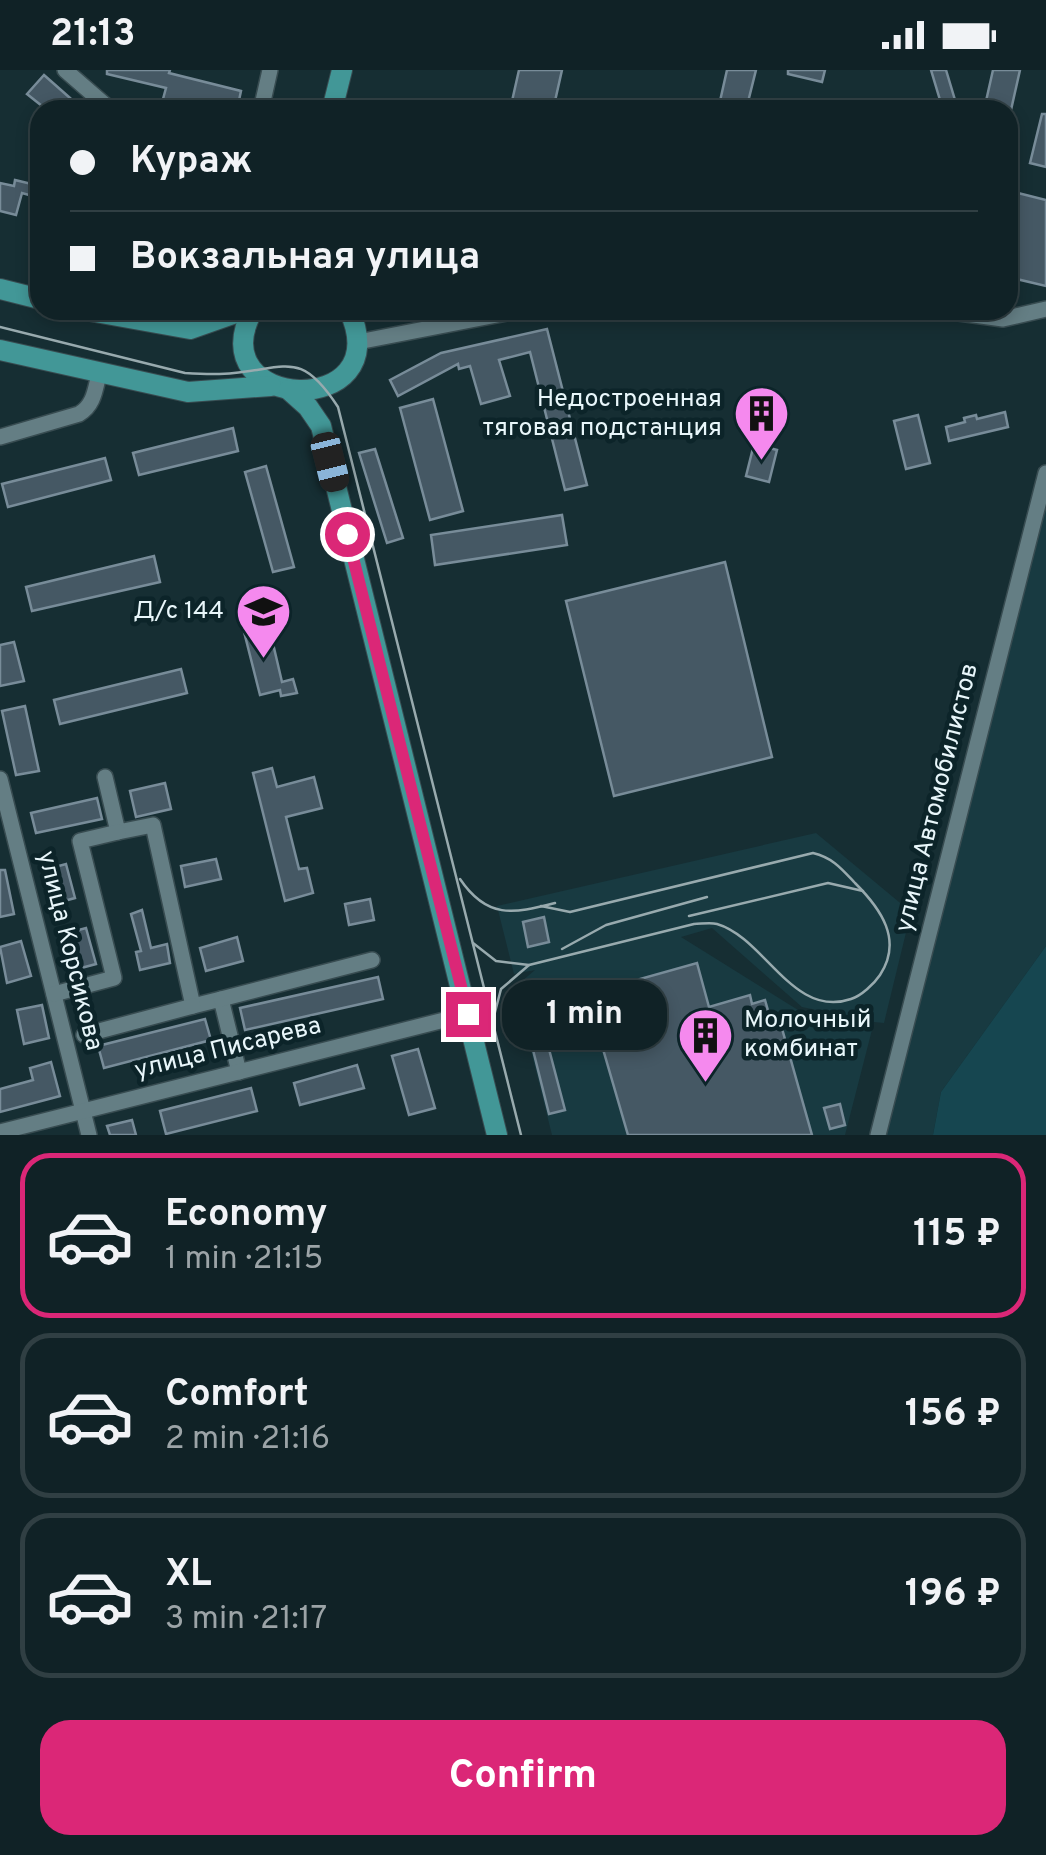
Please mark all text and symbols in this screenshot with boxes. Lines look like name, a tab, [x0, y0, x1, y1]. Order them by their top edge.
text: 21:13	[50, 11, 136, 60]
text: Кураж	[130, 138, 252, 187]
text: Вокзальная улица	[130, 234, 480, 283]
place label: Недостроенная тяговая подстанция	[483, 384, 722, 445]
building icon: Недостроенная тяговая подстанция	[731, 384, 791, 463]
car	[308, 429, 352, 495]
route start	[325, 512, 370, 557]
school or university icon: Д/с 144	[233, 582, 293, 661]
place label: Д/с 144	[133, 596, 224, 628]
street label: улица Автомобилистов	[889, 660, 987, 936]
street label: улица Корсикова	[29, 848, 109, 1054]
callout: 1 min	[503, 979, 668, 1049]
route end	[446, 992, 491, 1037]
text: 1 min	[546, 995, 623, 1035]
building icon: Молочный комбинат	[675, 1005, 735, 1084]
place label: Молочный комбинат	[744, 1005, 871, 1066]
street label: улица Писарева	[131, 1010, 325, 1088]
icon: car	[45, 1191, 135, 1281]
text: Economy	[165, 1191, 327, 1240]
text: 115 ₽	[913, 1211, 1001, 1260]
text: 1 min · 21:15	[165, 1240, 323, 1280]
icon: car	[45, 1371, 135, 1461]
text: Comfort	[165, 1371, 309, 1420]
text: 156 ₽	[905, 1391, 1001, 1440]
text: 2 min · 21:16	[165, 1420, 330, 1460]
icon: car	[45, 1551, 135, 1641]
text: XL	[165, 1551, 212, 1600]
text: 196 ₽	[905, 1571, 1001, 1620]
text: 3 min · 21:17	[165, 1600, 327, 1640]
button: Confirm	[40, 1720, 1006, 1835]

